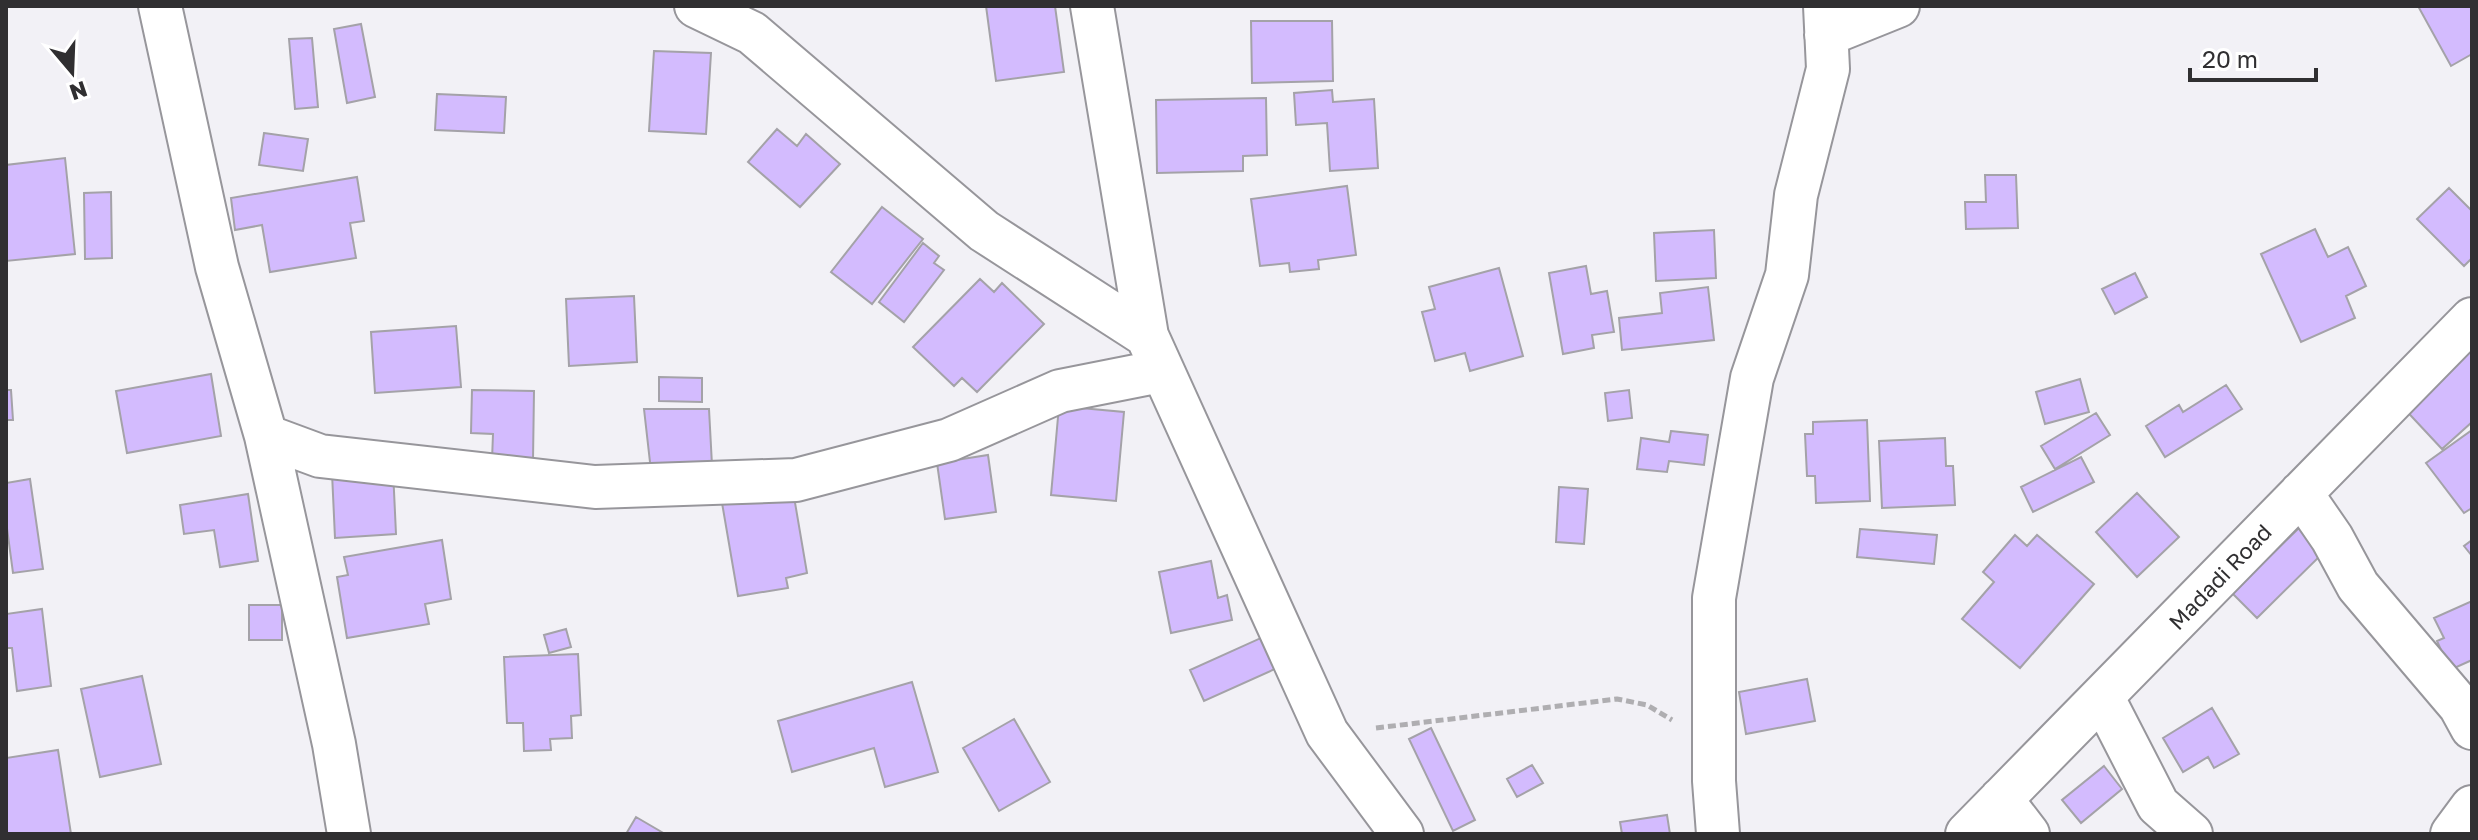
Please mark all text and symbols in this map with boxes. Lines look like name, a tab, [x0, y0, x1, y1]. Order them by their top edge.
north arrow	[32, 32, 112, 112]
scale bar	[2190, 32, 2316, 82]
text: 20 m	[2202, 44, 2258, 73]
text: N	[66, 76, 91, 107]
street label: Madadi Road	[2163, 518, 2277, 635]

